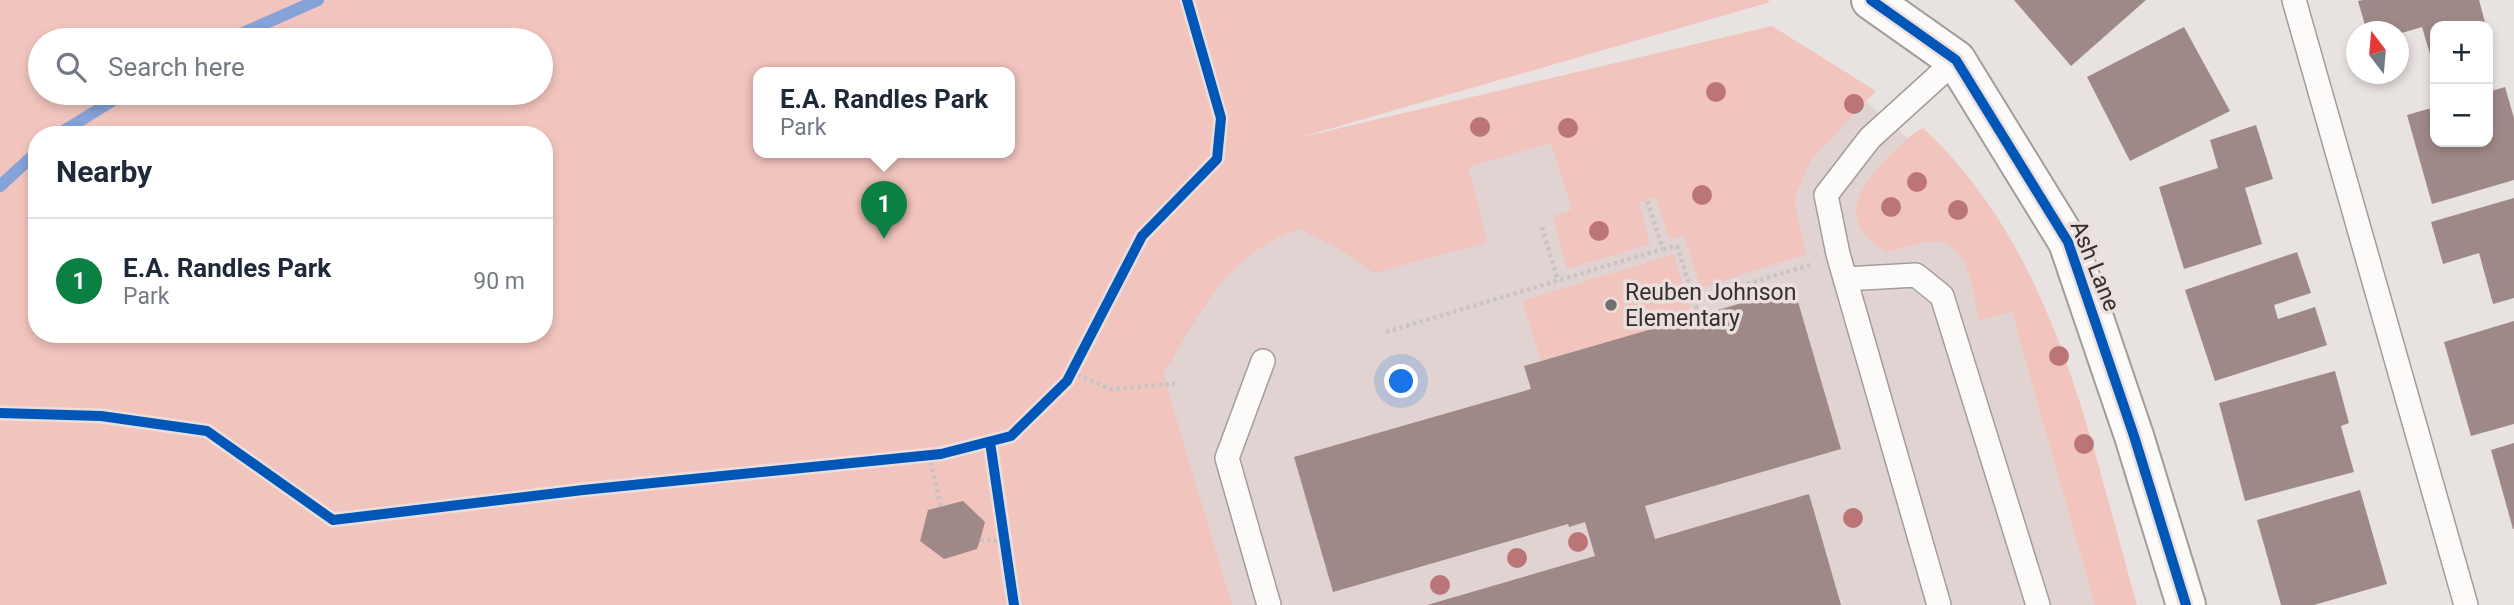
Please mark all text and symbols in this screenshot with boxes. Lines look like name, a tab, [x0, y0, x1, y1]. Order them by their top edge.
north arrow	[2346, 21, 2409, 84]
map controls	[2430, 21, 2493, 147]
button: +	[2430, 21, 2493, 84]
search box	[28, 28, 553, 105]
icon: search	[52, 48, 90, 86]
text: Search here	[108, 52, 245, 82]
popup	[753, 67, 1015, 158]
text: E.A. Randles Park	[780, 84, 988, 114]
button: −	[2430, 84, 2493, 147]
text: Park	[780, 114, 826, 141]
text: Nearby	[56, 154, 152, 189]
pin: 1	[861, 181, 907, 239]
street label: Ash Lane	[2065, 217, 2125, 315]
text: E.A. Randles Park	[123, 253, 331, 283]
text: 1	[72, 268, 86, 295]
text: 90 m	[473, 268, 525, 295]
place label: Reuben Johnson Elementary	[1625, 279, 1796, 332]
text: Park	[123, 283, 169, 310]
marker: Reuben Johnson Elementary	[1603, 297, 1619, 313]
your location	[1384, 364, 1418, 398]

